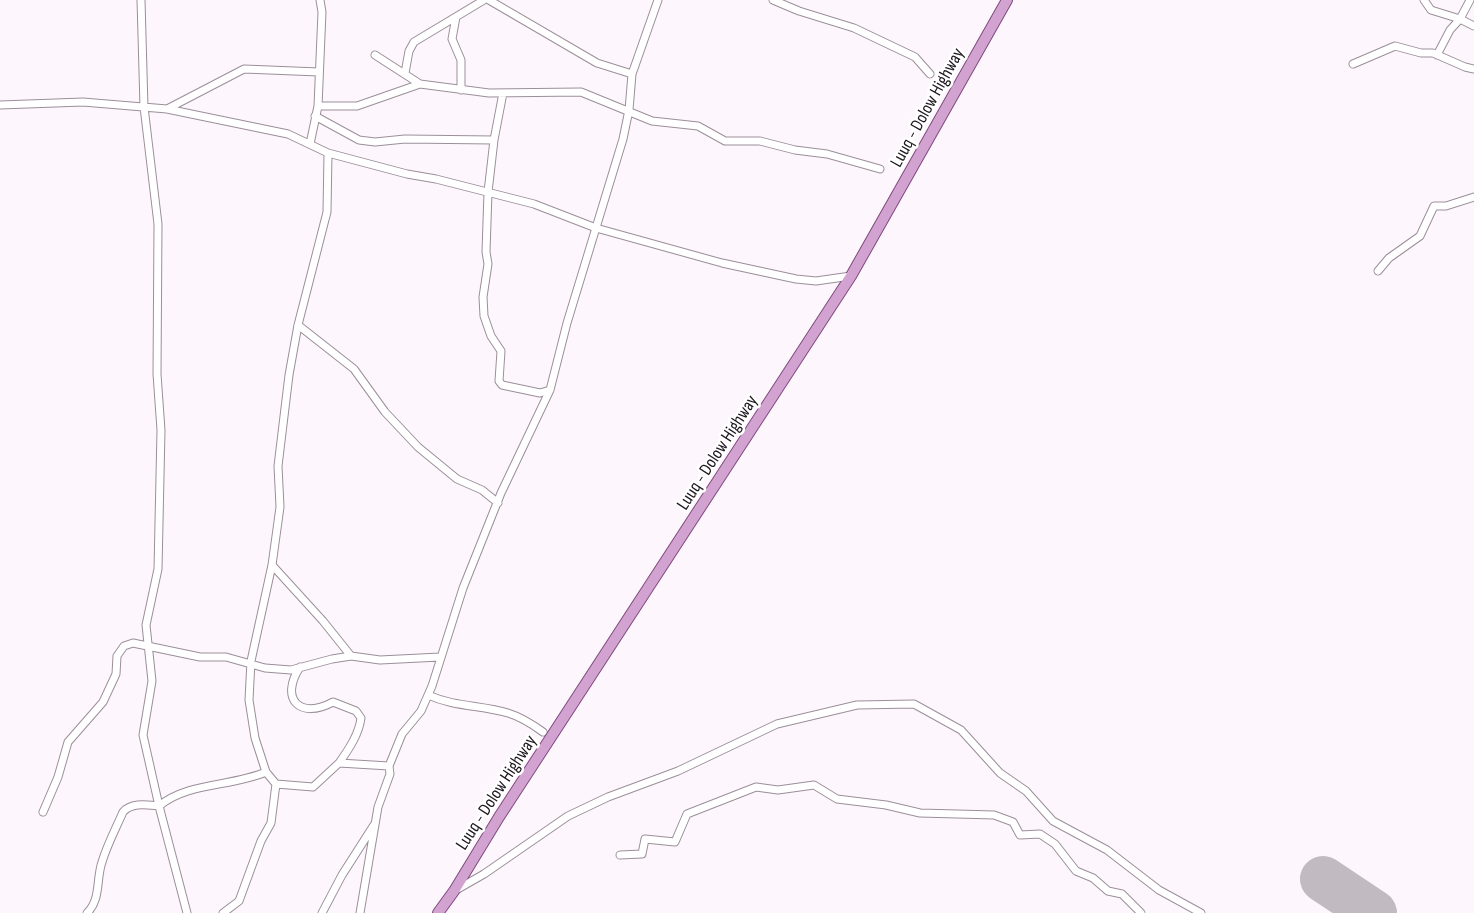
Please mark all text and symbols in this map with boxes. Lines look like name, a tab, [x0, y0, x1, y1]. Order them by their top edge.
street label: Luuq - Dolow Highway	[886, 45, 970, 171]
street label: Luuq - Dolow Highway	[673, 392, 763, 514]
street label: Luuq - Dolow Highway	[452, 732, 542, 854]

